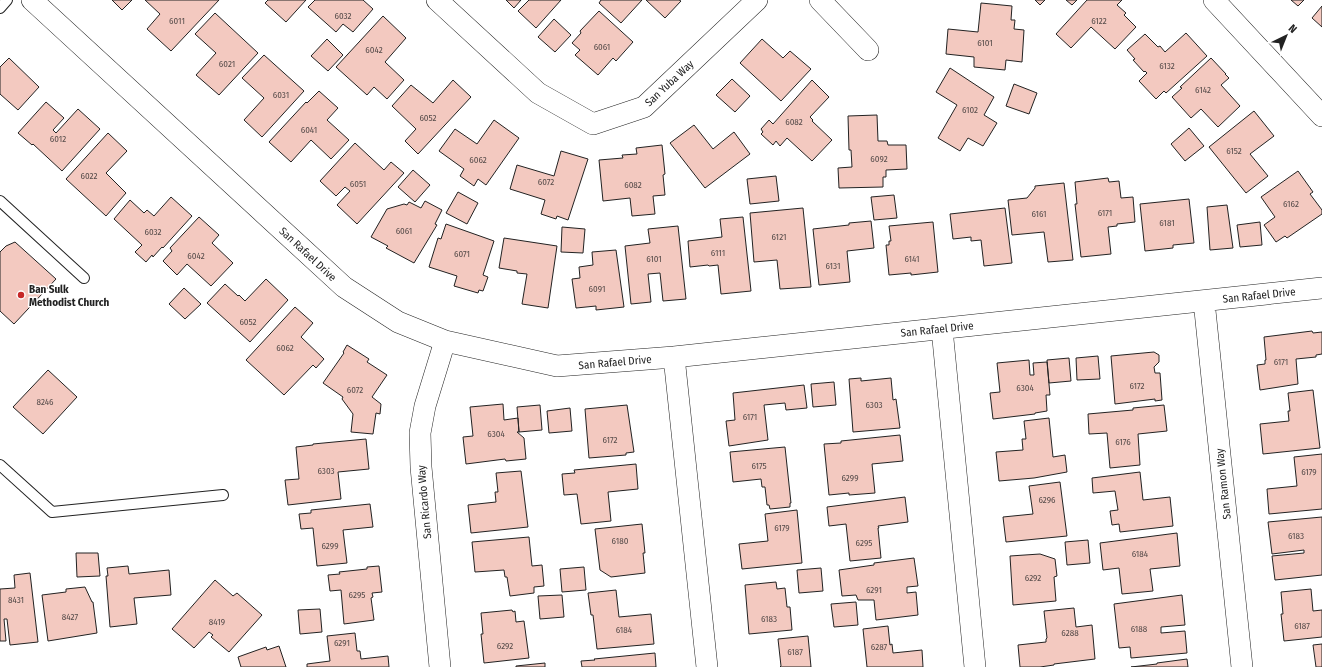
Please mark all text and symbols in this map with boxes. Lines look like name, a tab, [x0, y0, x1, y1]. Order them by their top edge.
house number: 6032	[334, 11, 352, 21]
house number: 6011	[169, 16, 185, 26]
house number: 6122	[1091, 16, 1107, 26]
north arrow	[1266, 16, 1306, 56]
text: N	[1286, 22, 1299, 36]
house number: 6101	[977, 38, 993, 48]
house number: 6061	[594, 42, 610, 52]
house number: 6042	[365, 45, 383, 55]
street label: San Yuba Way	[642, 58, 696, 109]
house number: 6021	[219, 59, 235, 69]
house number: 6132	[1159, 61, 1175, 71]
house number: 6142	[1195, 85, 1211, 95]
house number: 6031	[273, 90, 289, 100]
house number: 6102	[962, 105, 978, 115]
house number: 6052	[419, 113, 437, 123]
house number: 6082	[785, 117, 803, 127]
house number: 6041	[301, 125, 317, 135]
house number: 6012	[50, 134, 66, 144]
house number: 6152	[1226, 146, 1242, 156]
house number: 6092	[870, 154, 888, 164]
house number: 6062	[469, 155, 487, 165]
house number: 6022	[81, 171, 98, 181]
house number: 6072	[538, 177, 554, 187]
house number: 6051	[350, 179, 366, 189]
house number: 6082	[624, 180, 642, 190]
house number: 6162	[1283, 199, 1299, 209]
house number: 6171	[1098, 208, 1112, 218]
house number: 6161	[1031, 209, 1047, 219]
house number: 6181	[1159, 218, 1175, 228]
street label: San Rafael Drive	[276, 225, 339, 284]
house number: 6061	[396, 226, 412, 236]
house number: 6032	[144, 227, 162, 237]
house number: 6121	[772, 232, 786, 242]
house number: 6111	[711, 248, 725, 258]
house number: 6071	[454, 249, 470, 259]
house number: 6042	[187, 251, 205, 261]
house number: 6101	[646, 254, 662, 264]
house number: 6141	[905, 254, 919, 264]
house number: 6131	[826, 261, 840, 271]
place label: Ban Sulk Methodist Church	[29, 283, 109, 309]
house number: 6091	[589, 284, 605, 294]
street label: San Rafael Drive	[1222, 285, 1296, 306]
marker: Ban Sulk Methodist Church	[16, 290, 26, 300]
house number: 6052	[239, 317, 257, 327]
street label: San Rafael Drive	[900, 319, 974, 340]
house number: 6062	[276, 343, 294, 353]
street label: San Rafael Drive	[578, 353, 652, 372]
house number: 6171	[1274, 357, 1288, 367]
house number: 6172	[1129, 381, 1145, 391]
house number: 6304	[1016, 383, 1034, 393]
house number: 6072	[347, 385, 363, 395]
house number: 8246	[36, 397, 54, 407]
house number: 6303	[865, 400, 883, 410]
house number: 6171	[743, 412, 757, 422]
house number: 6304	[487, 429, 505, 439]
house number: 6172	[602, 435, 618, 445]
house number: 6176	[1115, 437, 1131, 447]
street label: San Ramon Way	[1213, 448, 1234, 520]
house number: 6175	[751, 461, 767, 471]
street label: San Ricardo Way	[415, 465, 434, 539]
house number: 6303	[317, 466, 335, 476]
house number: 6179	[1301, 467, 1317, 477]
house number: 6299	[841, 473, 859, 483]
house number: 6296	[1038, 495, 1056, 505]
house number: 6179	[774, 523, 790, 533]
house number: 6183	[1288, 531, 1304, 541]
house number: 6180	[612, 536, 629, 546]
house number: 6295	[856, 538, 872, 548]
house number: 6299	[321, 541, 339, 551]
house number: 6184	[1132, 549, 1149, 559]
house number: 6292	[1025, 573, 1041, 583]
house number: 6291	[866, 585, 882, 595]
house number: 6295	[349, 590, 365, 600]
house number: 8431	[8, 595, 24, 605]
house number: 8427	[62, 612, 78, 622]
house number: 6183	[761, 614, 777, 624]
house number: 8419	[209, 617, 225, 627]
house number: 6187	[1294, 621, 1310, 631]
house number: 6188	[1131, 624, 1148, 634]
house number: 6184	[616, 625, 633, 635]
house number: 6288	[1061, 628, 1079, 638]
house number: 6291	[334, 638, 350, 648]
house number: 6292	[497, 641, 513, 651]
house number: 6287	[871, 642, 888, 652]
house number: 6187	[787, 647, 803, 657]

